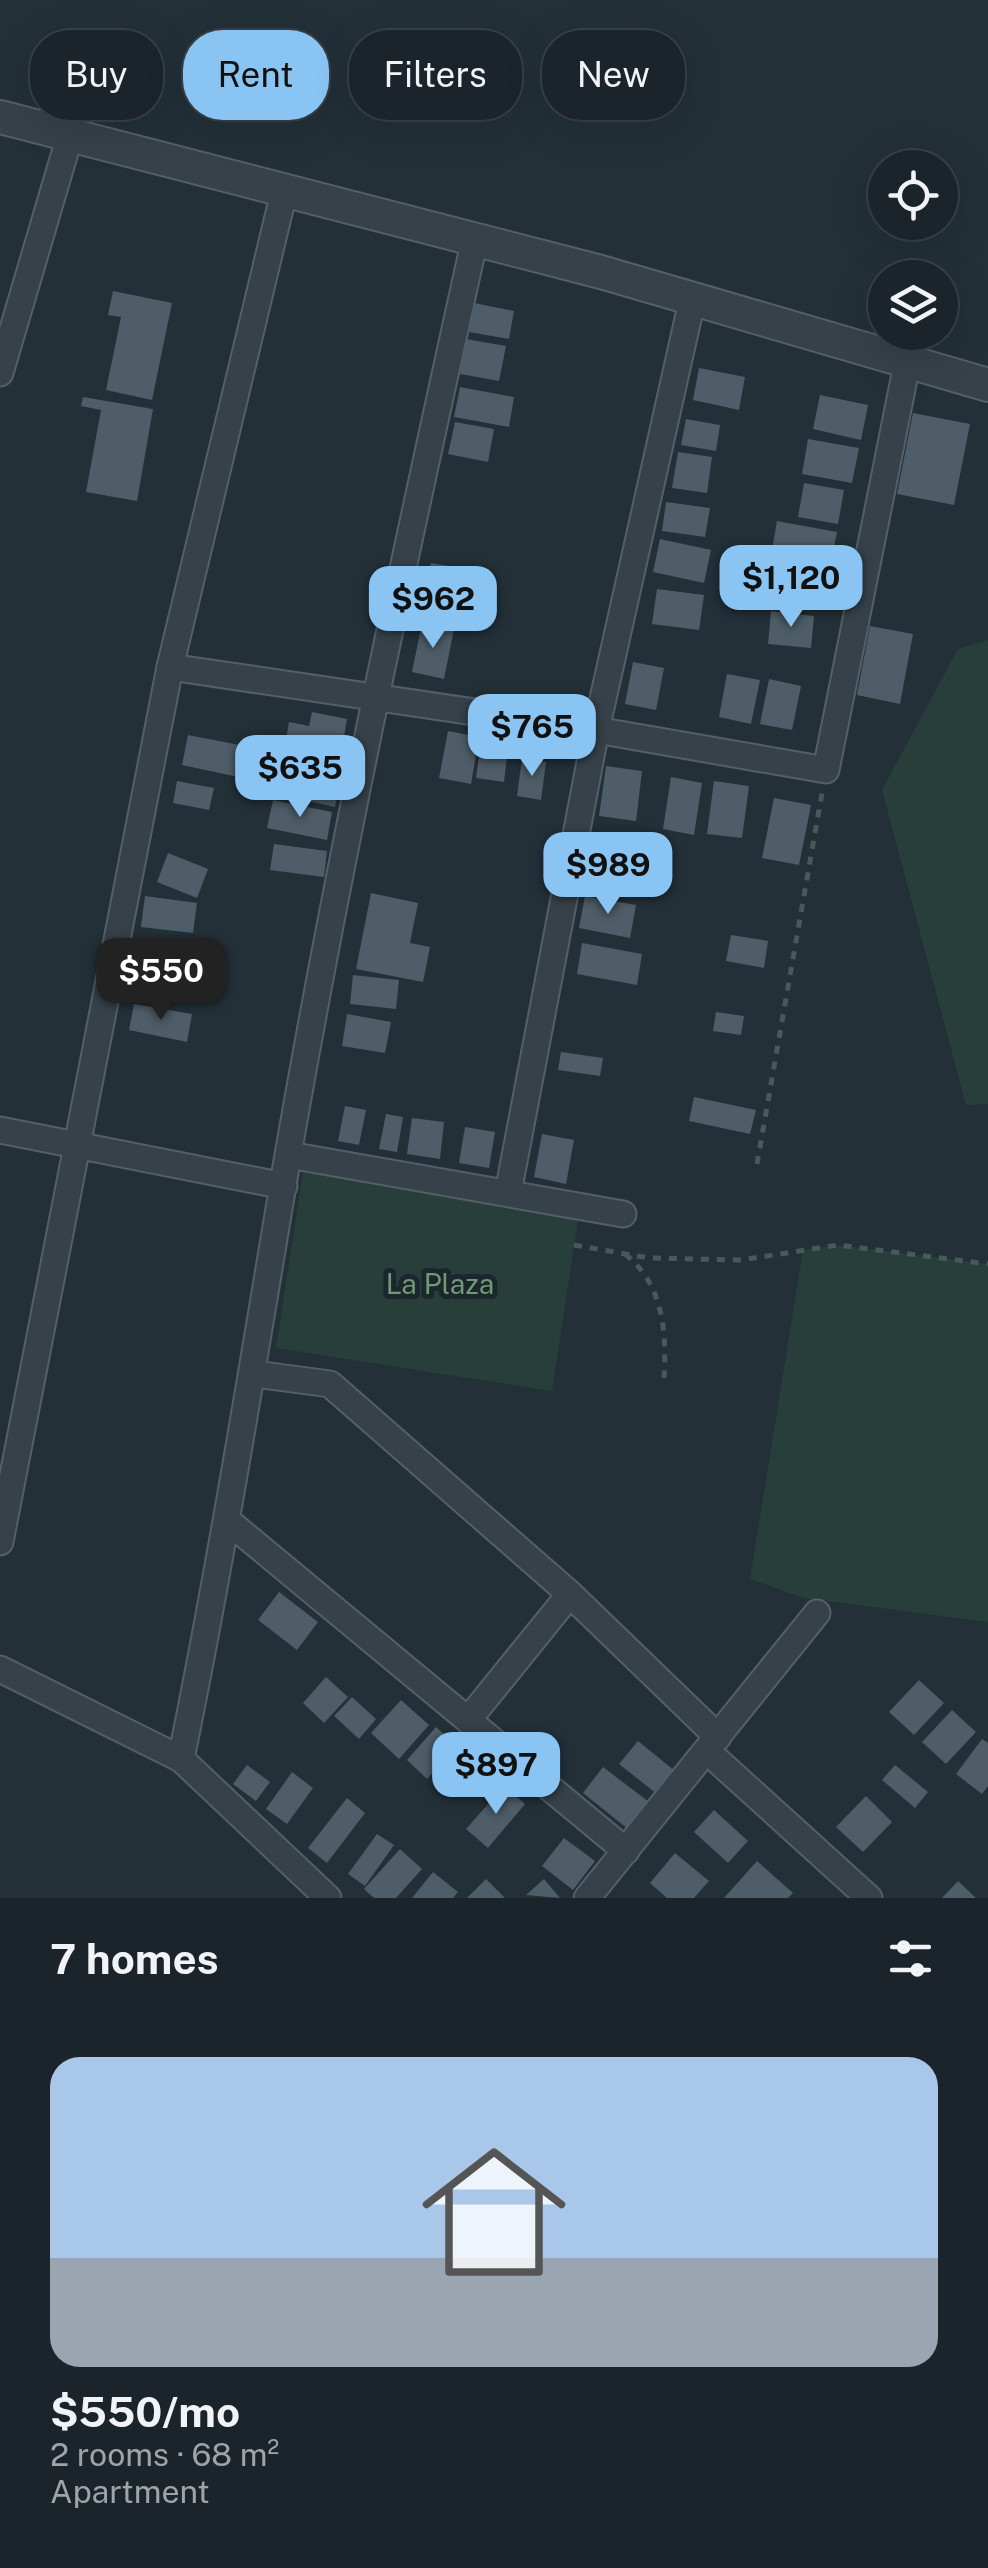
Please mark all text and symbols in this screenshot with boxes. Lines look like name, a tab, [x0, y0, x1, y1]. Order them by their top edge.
chip: Buy	[30, 30, 163, 120]
chip: Rent	[183, 30, 329, 120]
chip: Filters	[349, 30, 522, 120]
chip: New	[542, 30, 685, 120]
map controls	[868, 150, 958, 350]
button: locate	[868, 150, 958, 240]
button: layers	[868, 260, 958, 350]
pin: $1,120	[710, 545, 872, 630]
text: $1,120	[742, 559, 840, 596]
pin: $962	[374, 566, 492, 651]
text: $962	[391, 580, 475, 617]
pin: $765	[473, 694, 591, 779]
text: $765	[490, 708, 574, 745]
pin: $635	[241, 735, 359, 820]
text: $635	[257, 749, 343, 786]
pin: $989	[549, 832, 667, 917]
text: $989	[565, 846, 651, 883]
pin: $550	[102, 938, 220, 1023]
text: $550	[118, 952, 204, 989]
park label: La Plaza	[386, 1267, 494, 1300]
pin: $897	[437, 1732, 555, 1817]
text: $897	[454, 1746, 538, 1783]
icon: filters	[883, 1931, 938, 1986]
text: 7 homes	[50, 1934, 219, 1983]
icon: home	[404, 2122, 584, 2302]
text: $550/mo	[50, 2387, 240, 2436]
text: 2 rooms · 68 m²	[50, 2436, 279, 2473]
text: Apartment	[50, 2473, 210, 2510]

